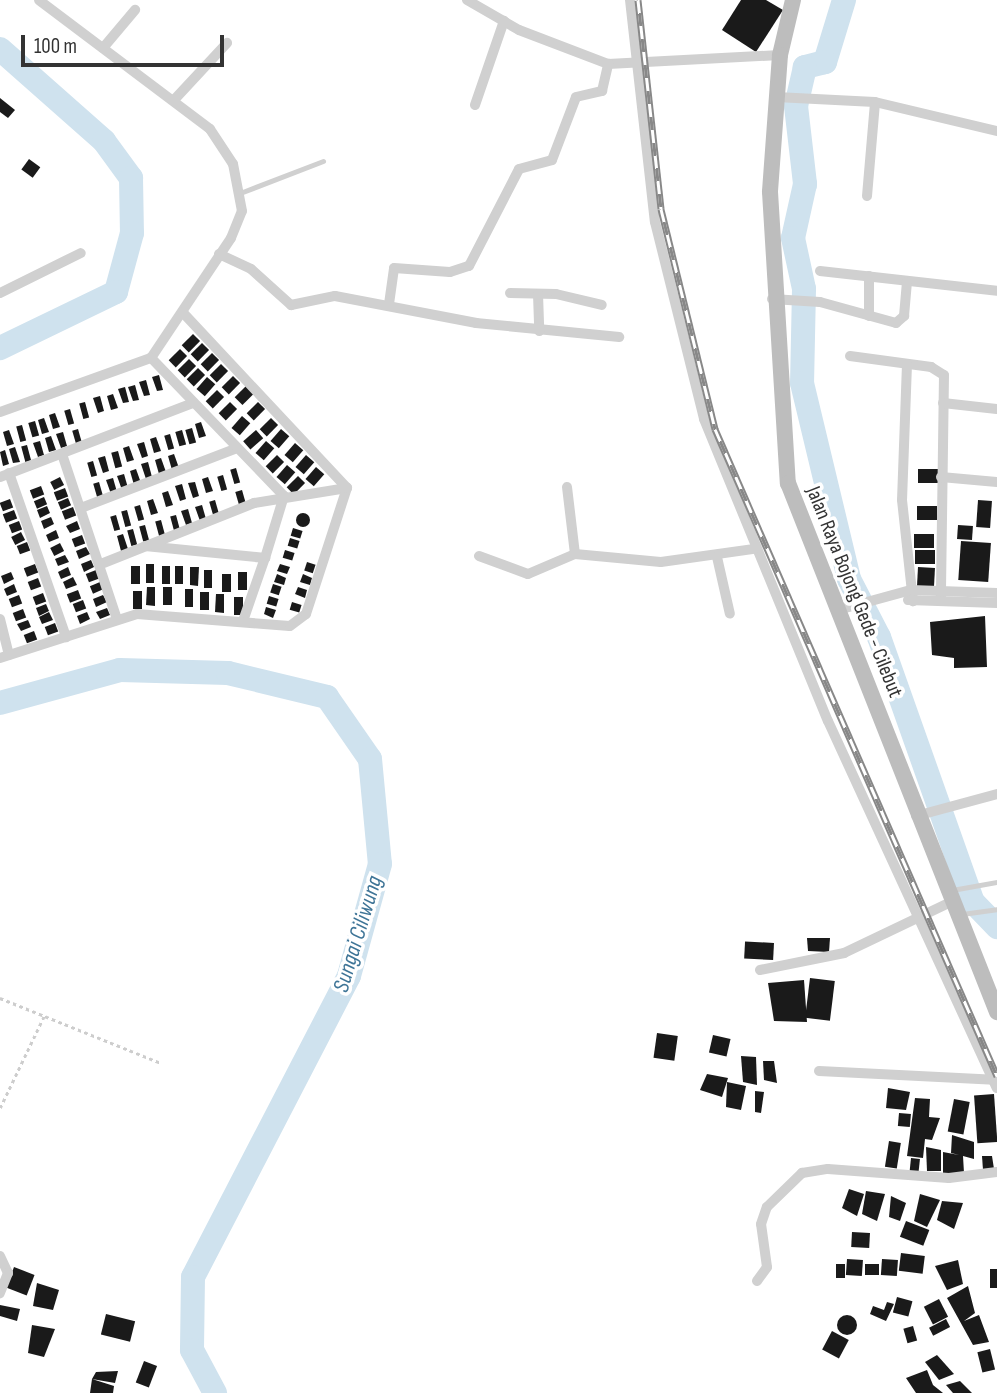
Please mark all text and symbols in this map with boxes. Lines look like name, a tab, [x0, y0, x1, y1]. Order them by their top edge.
scale bar	[24, 21, 228, 65]
text: 100 m	[34, 34, 77, 59]
street label: Jalan Raya Bojong Gede - Cilebut	[800, 483, 908, 701]
water label: Sungai Ciliwung	[327, 872, 389, 996]

